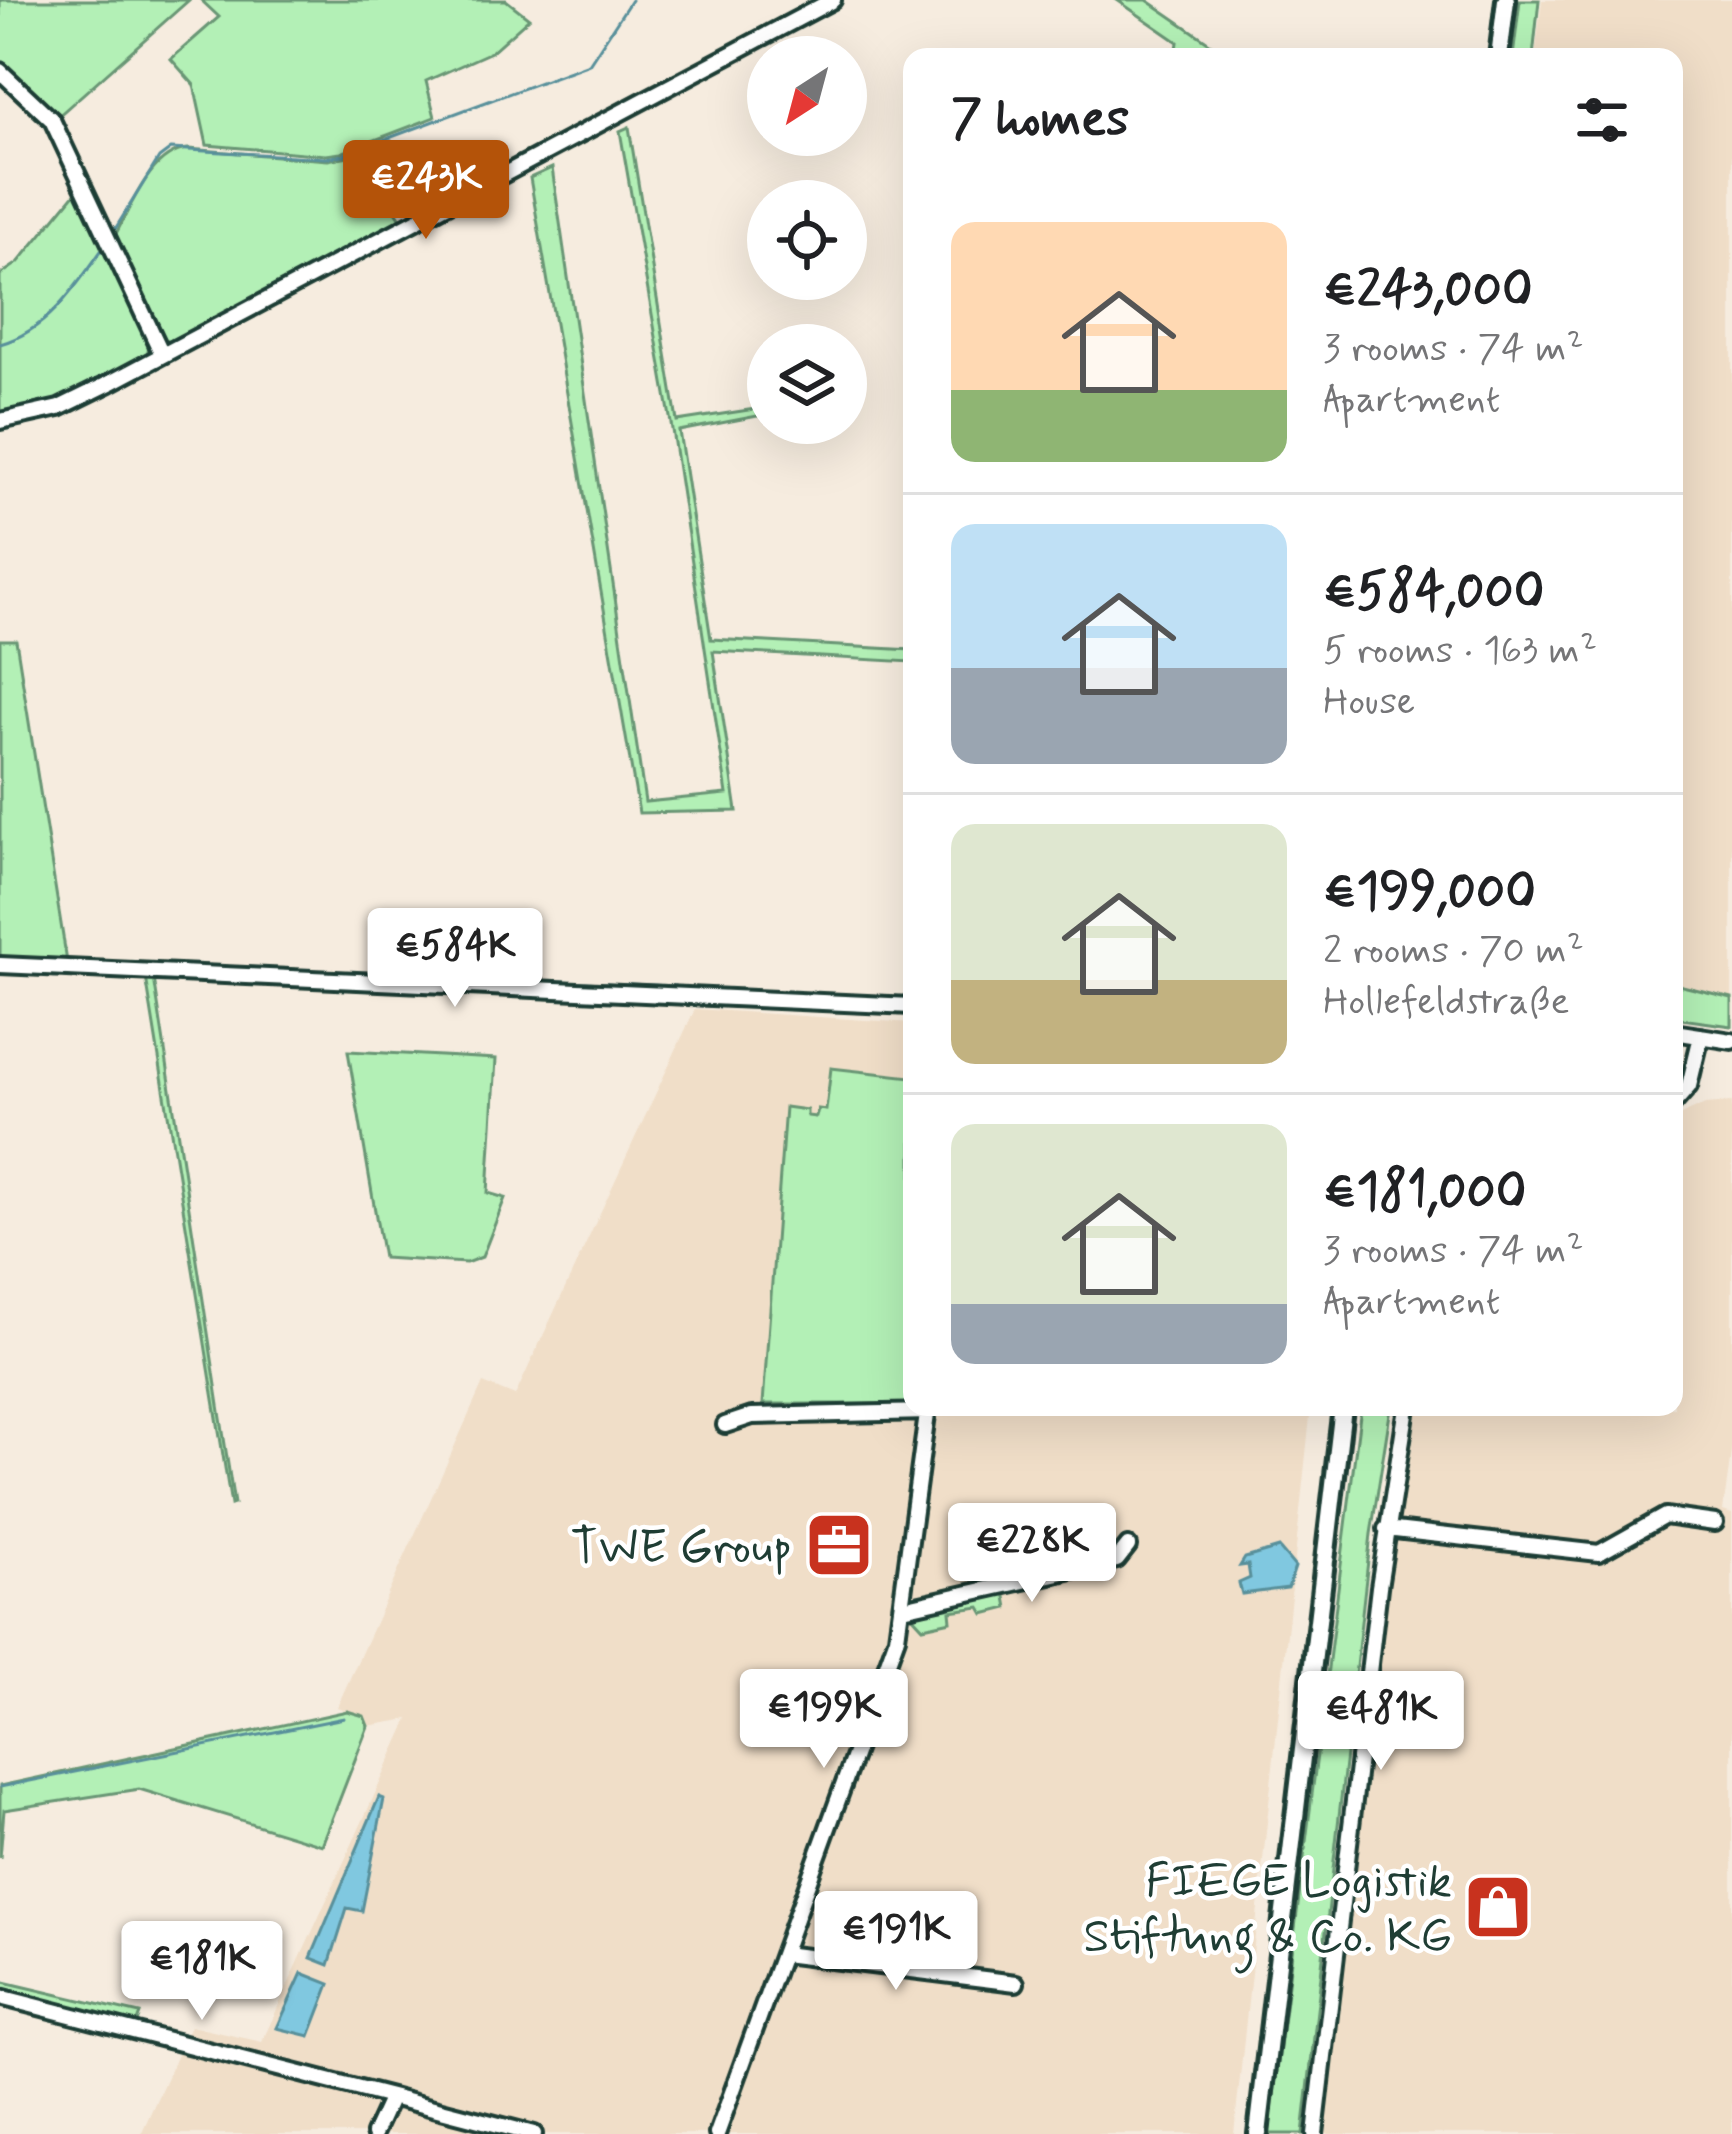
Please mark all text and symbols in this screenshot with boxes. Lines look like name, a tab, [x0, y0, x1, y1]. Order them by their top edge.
north arrow	[747, 36, 867, 156]
map controls	[747, 36, 867, 444]
text: 7 homes	[951, 87, 1129, 153]
icon: filters	[1569, 87, 1635, 153]
pin: €243K	[342, 140, 510, 242]
text: €243K	[370, 153, 482, 204]
button: locate	[747, 180, 867, 300]
text: €243,000	[1323, 258, 1533, 324]
icon: home	[1047, 270, 1191, 414]
button: layers	[747, 324, 867, 444]
text: 3 rooms · 74 m²	[1323, 324, 1584, 375]
text: Apartment	[1323, 375, 1500, 426]
text: €584,000	[1323, 560, 1544, 626]
icon: home	[1047, 572, 1191, 716]
text: 5 rooms · 163 m²	[1323, 626, 1597, 677]
text: House	[1323, 677, 1415, 728]
text: €199,000	[1323, 860, 1536, 926]
icon: home	[1047, 872, 1191, 1016]
pin: €584K	[371, 908, 539, 1010]
text: €584K	[395, 921, 515, 972]
text: 2 rooms · 70 m²	[1323, 926, 1584, 977]
text: Hollefeldstraße	[1323, 977, 1569, 1028]
text: €181,000	[1323, 1160, 1526, 1226]
icon: home	[1047, 1172, 1191, 1316]
text: 3 rooms · 74 m²	[1323, 1226, 1584, 1277]
text: Apartment	[1323, 1277, 1500, 1328]
pin: €228K	[948, 1503, 1116, 1605]
office icon: TWE Group	[804, 1510, 874, 1580]
text: €228K	[975, 1516, 1089, 1567]
place label: TWE Group	[570, 1517, 792, 1580]
pin: €199K	[740, 1669, 908, 1771]
pin: €481K	[1297, 1671, 1465, 1773]
text: €199K	[767, 1682, 881, 1733]
text: €481K	[1325, 1684, 1437, 1735]
place label: FIEGE Logistik Stiftung & Co. KG	[1083, 1851, 1452, 1974]
shop icon: FIEGE Logistik Stiftung & Co. KG	[1463, 1872, 1533, 1942]
pin: €191K	[812, 1891, 980, 1993]
text: €191K	[842, 1904, 950, 1955]
pin: €181K	[118, 1921, 286, 2023]
text: €181K	[148, 1934, 256, 1985]

